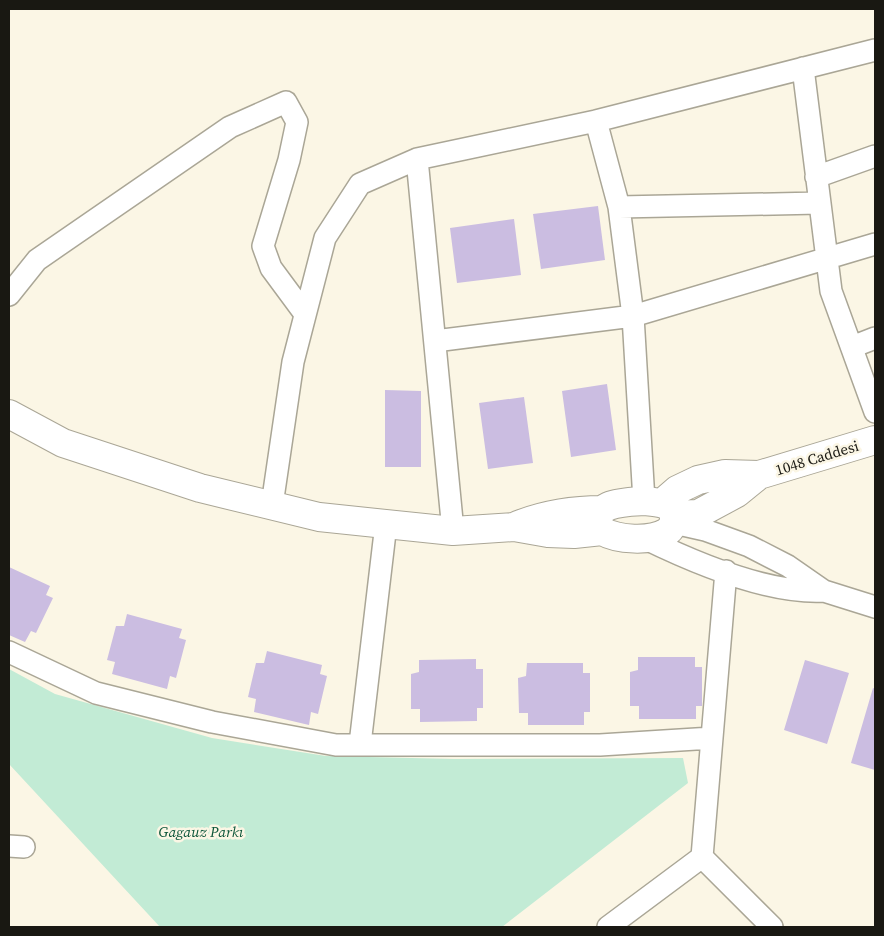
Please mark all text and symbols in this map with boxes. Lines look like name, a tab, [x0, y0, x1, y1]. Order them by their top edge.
street label: 1048 Caddesi	[773, 435, 861, 480]
park label: Gagauz Parkı	[159, 821, 244, 842]

